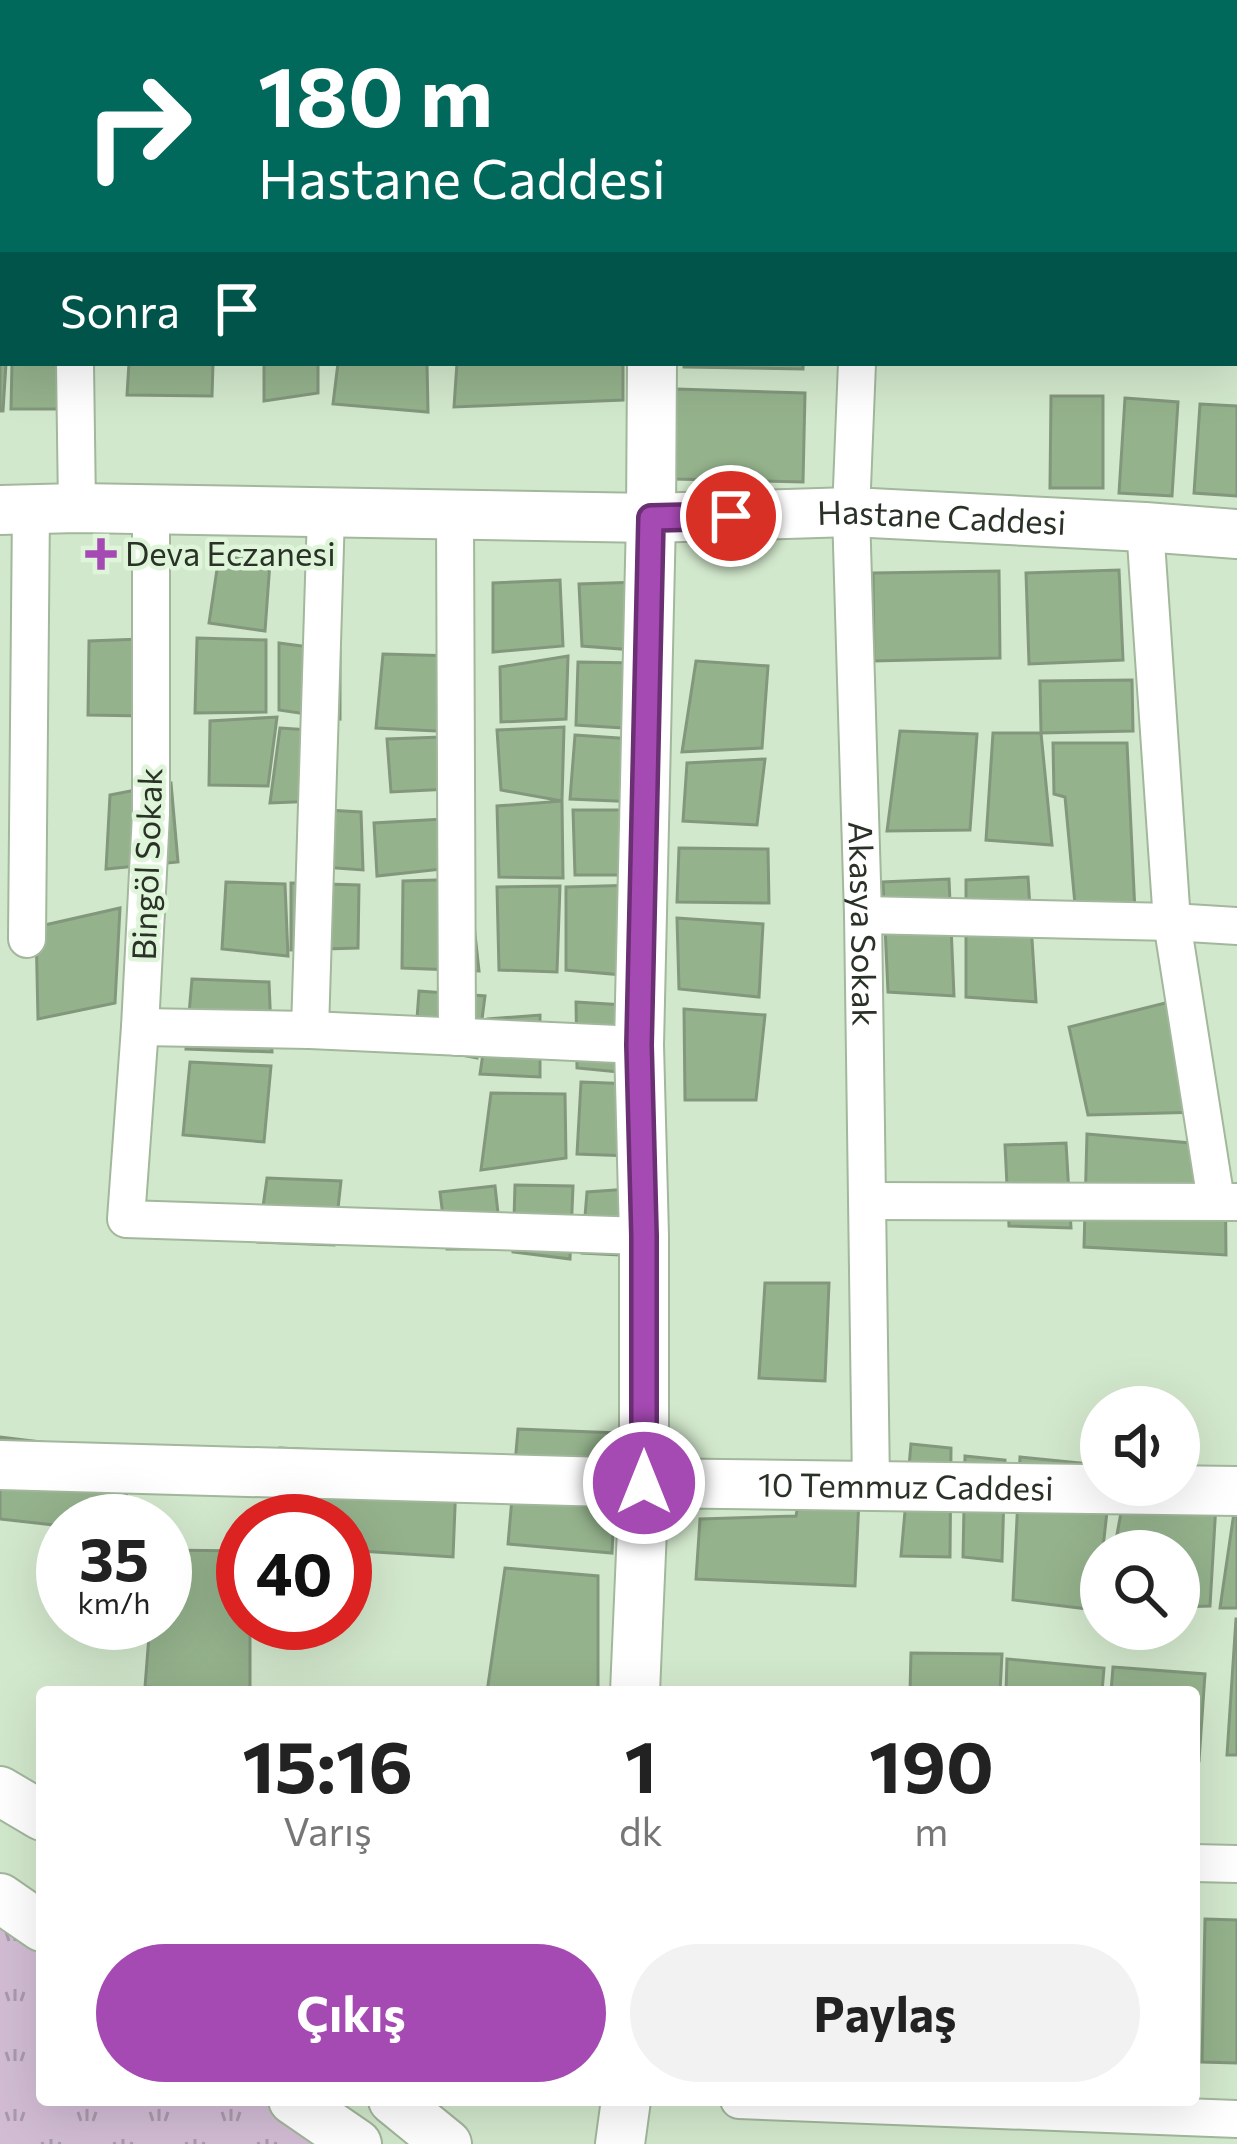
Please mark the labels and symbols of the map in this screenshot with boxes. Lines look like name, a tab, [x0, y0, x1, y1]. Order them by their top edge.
pin	[680, 465, 782, 567]
street label: Hastane Caddesi	[816, 490, 1067, 542]
place label: Deva Eczanesi	[125, 532, 336, 573]
marker: Deva Eczanesi	[88, 541, 114, 567]
street label: Bingöl Sokak	[122, 767, 169, 961]
street label: Akasya Sokak	[841, 821, 887, 1027]
position arrow	[581, 1420, 707, 1546]
street label: 10 Temmuz Caddesi	[758, 1463, 1054, 1508]
speed limit sign: 40	[216, 1494, 372, 1650]

